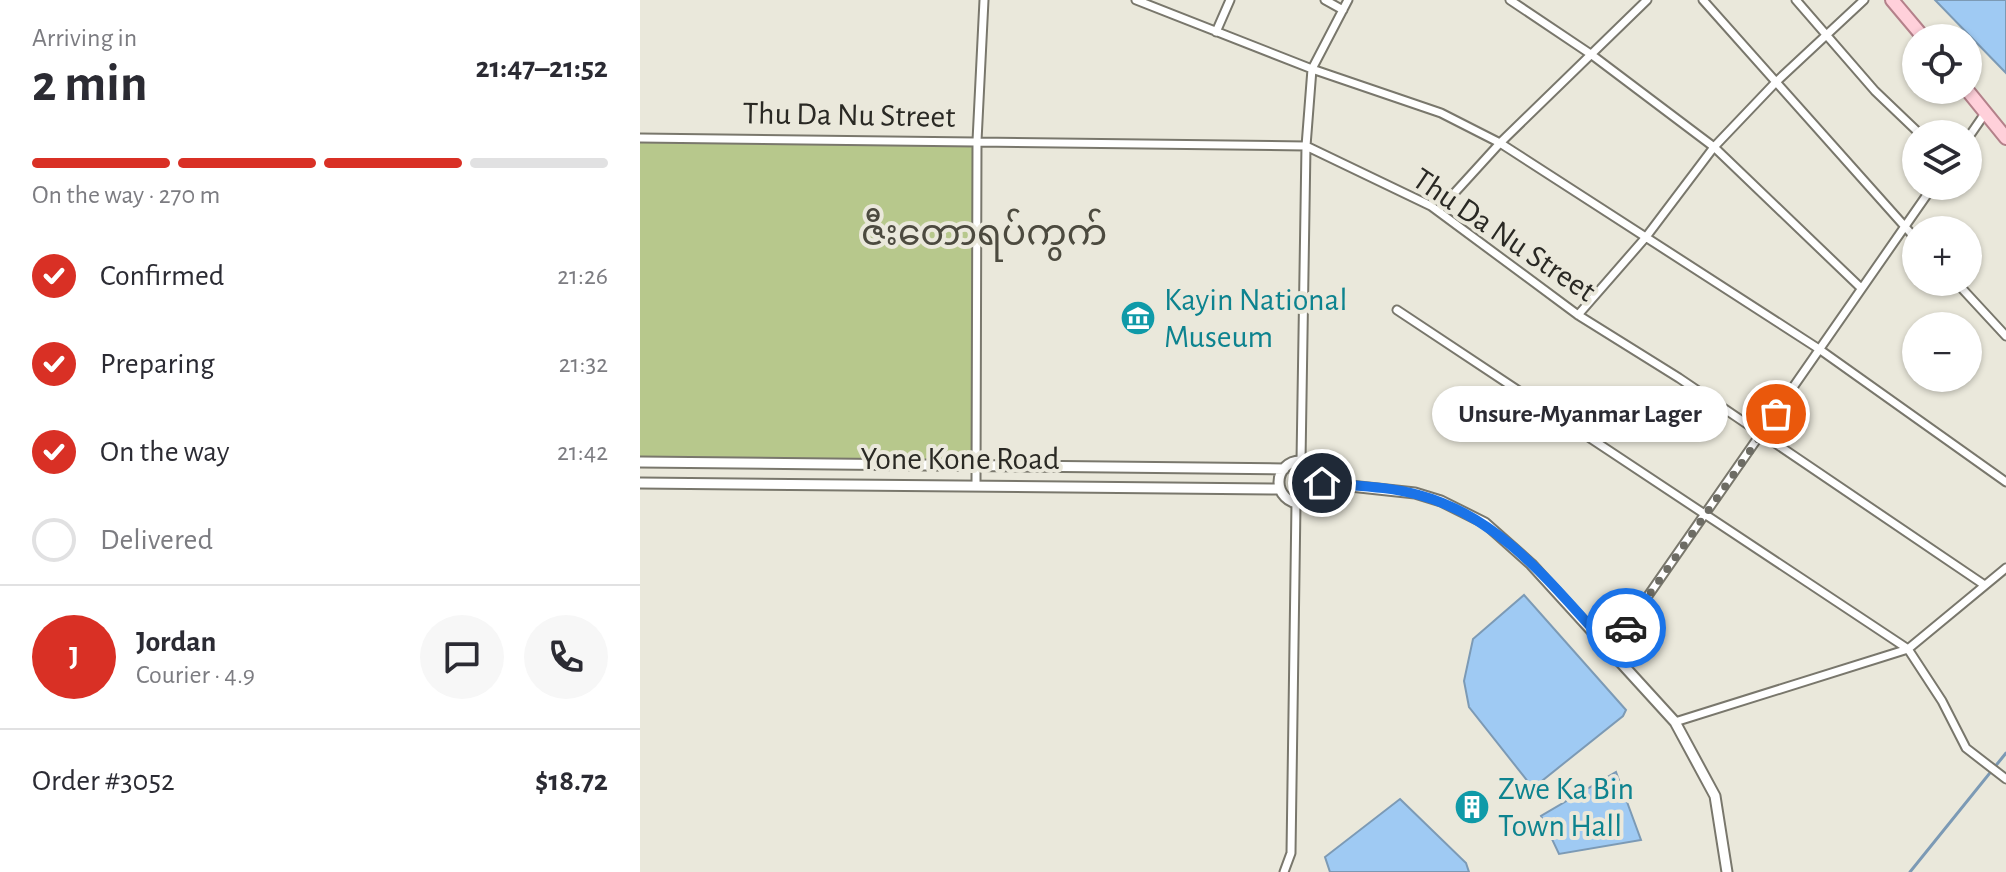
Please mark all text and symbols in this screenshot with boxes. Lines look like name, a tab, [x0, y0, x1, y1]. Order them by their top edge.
map controls	[1902, 24, 1982, 392]
button: locate	[1902, 24, 1982, 104]
text: Arriving in	[32, 25, 137, 51]
text: 21:47–21:52	[475, 53, 608, 83]
text: 2 min	[32, 58, 147, 110]
street label: Thu Da Nu Street	[742, 97, 956, 133]
button: layers	[1902, 120, 1982, 200]
street label: Thu Da Nu Street	[1407, 162, 1601, 308]
text: On the way · 270 m	[32, 182, 220, 208]
district label: ဇီးတောရပ်ကွက်	[861, 208, 1107, 262]
button: +	[1902, 216, 1982, 296]
icon: check	[32, 254, 76, 298]
text: Confirmed	[100, 261, 224, 291]
text: 21:26	[557, 263, 608, 289]
place label: Kayin National Museum	[1164, 284, 1347, 353]
museum icon: Kayin National Museum	[1119, 299, 1157, 337]
button: −	[1902, 312, 1982, 392]
icon: check	[32, 342, 76, 386]
text: Preparing	[100, 349, 215, 379]
text: 21:32	[559, 351, 608, 377]
pin	[1742, 380, 1810, 448]
callout: Unsure-Myanmar Lager	[1432, 386, 1728, 442]
icon: bag	[1754, 392, 1798, 436]
text: Unsure-Myanmar Lager	[1458, 401, 1702, 427]
icon: check	[32, 430, 76, 474]
text: On the way	[100, 437, 229, 467]
text: 21:42	[557, 439, 608, 465]
street label: Yone Kone Road	[860, 443, 1060, 475]
pin	[1288, 449, 1356, 517]
icon: home	[1300, 461, 1344, 505]
text: Delivered	[100, 525, 213, 555]
courier	[1586, 588, 1666, 668]
icon: car	[1604, 606, 1648, 650]
button: chat	[420, 615, 504, 699]
button: phone	[524, 615, 608, 699]
text: Jordan	[136, 627, 216, 657]
text: J	[69, 642, 79, 672]
text: Courier · 4.9	[136, 662, 255, 688]
text: Order #3052	[32, 766, 175, 796]
text: $18.72	[535, 766, 608, 796]
place label: Zwe Ka Bin Town Hall	[1498, 773, 1634, 842]
building icon: Zwe Ka Bin Town Hall	[1453, 788, 1491, 826]

